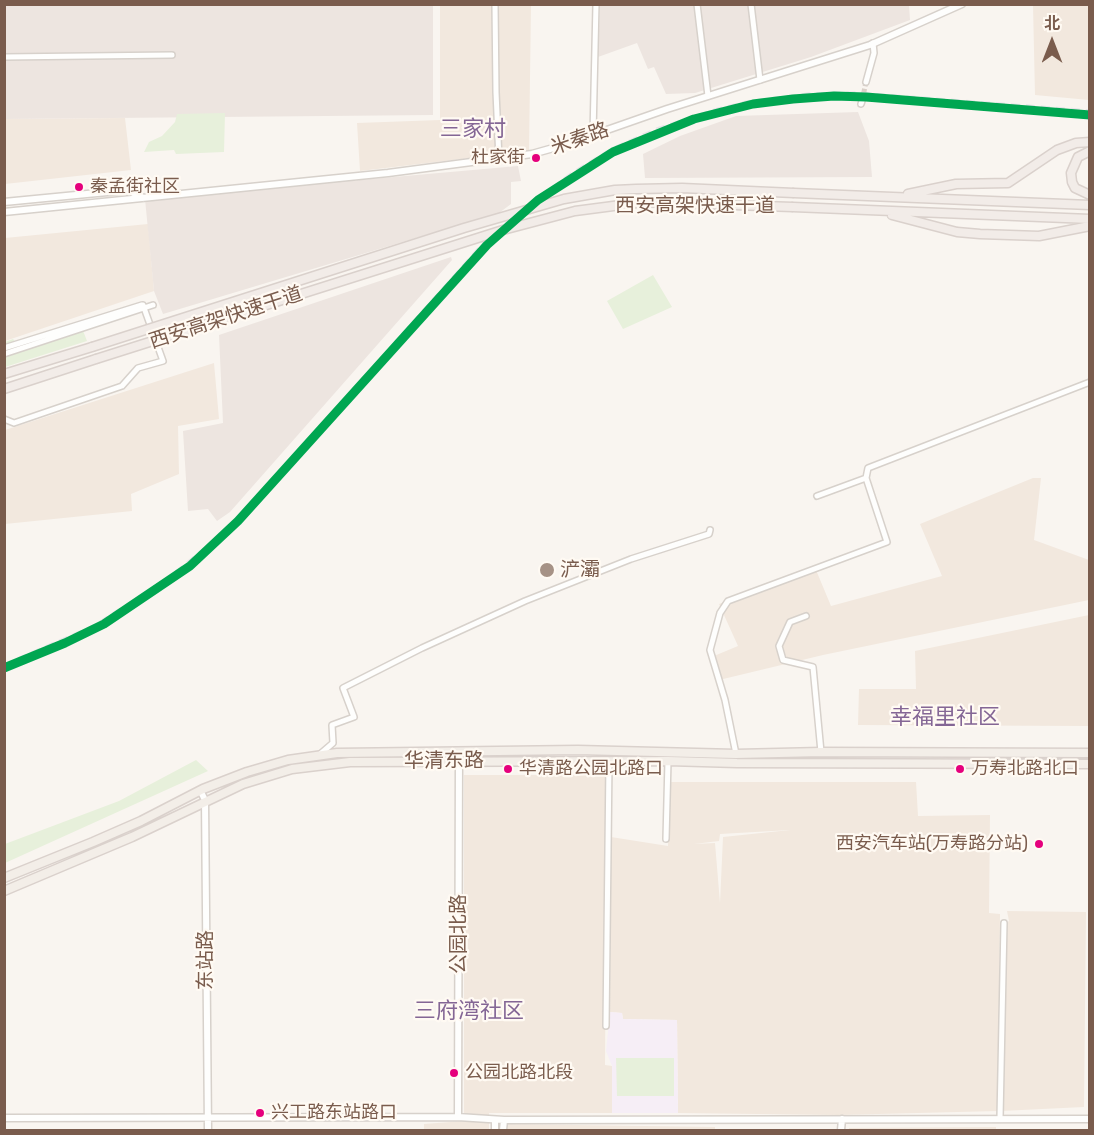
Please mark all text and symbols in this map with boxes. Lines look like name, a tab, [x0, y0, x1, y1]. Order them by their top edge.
north arrow	[1022, 12, 1082, 72]
text: 北	[1044, 14, 1060, 33]
district label: 三家村	[440, 117, 506, 143]
street label: 米秦路	[548, 118, 612, 160]
place label: 杜家街	[471, 147, 525, 169]
marker: 杜家街	[530, 152, 542, 164]
place label: 秦孟街社区	[90, 176, 180, 198]
marker: 秦孟街社区	[73, 181, 85, 193]
street label: 西安高架快速干道	[615, 194, 775, 218]
street label: 西安高架快速干道	[146, 282, 306, 354]
place label: 浐灞	[560, 558, 600, 582]
marker: 浐灞	[538, 561, 556, 579]
district label: 幸福里社区	[890, 705, 1000, 731]
street label: 华清东路	[404, 749, 484, 773]
place label: 华清路公园北路口	[519, 758, 663, 780]
place label: 万寿北路北口	[971, 758, 1079, 780]
marker: 华清路公园北路口	[502, 763, 514, 775]
marker: 万寿北路北口	[954, 763, 966, 775]
place label: 西安汽车站(万寿路分站)	[836, 833, 1028, 855]
marker: 西安汽车站(万寿路分站)	[1033, 838, 1045, 850]
street label: 公园北路	[447, 894, 471, 974]
street label: 东站路	[194, 930, 218, 990]
district label: 三府湾社区	[414, 999, 524, 1025]
place label: 公园北路北段	[465, 1062, 573, 1084]
marker: 公园北路北段	[448, 1067, 460, 1079]
place label: 兴工路东站路口	[271, 1102, 397, 1124]
marker: 兴工路东站路口	[254, 1107, 266, 1119]

